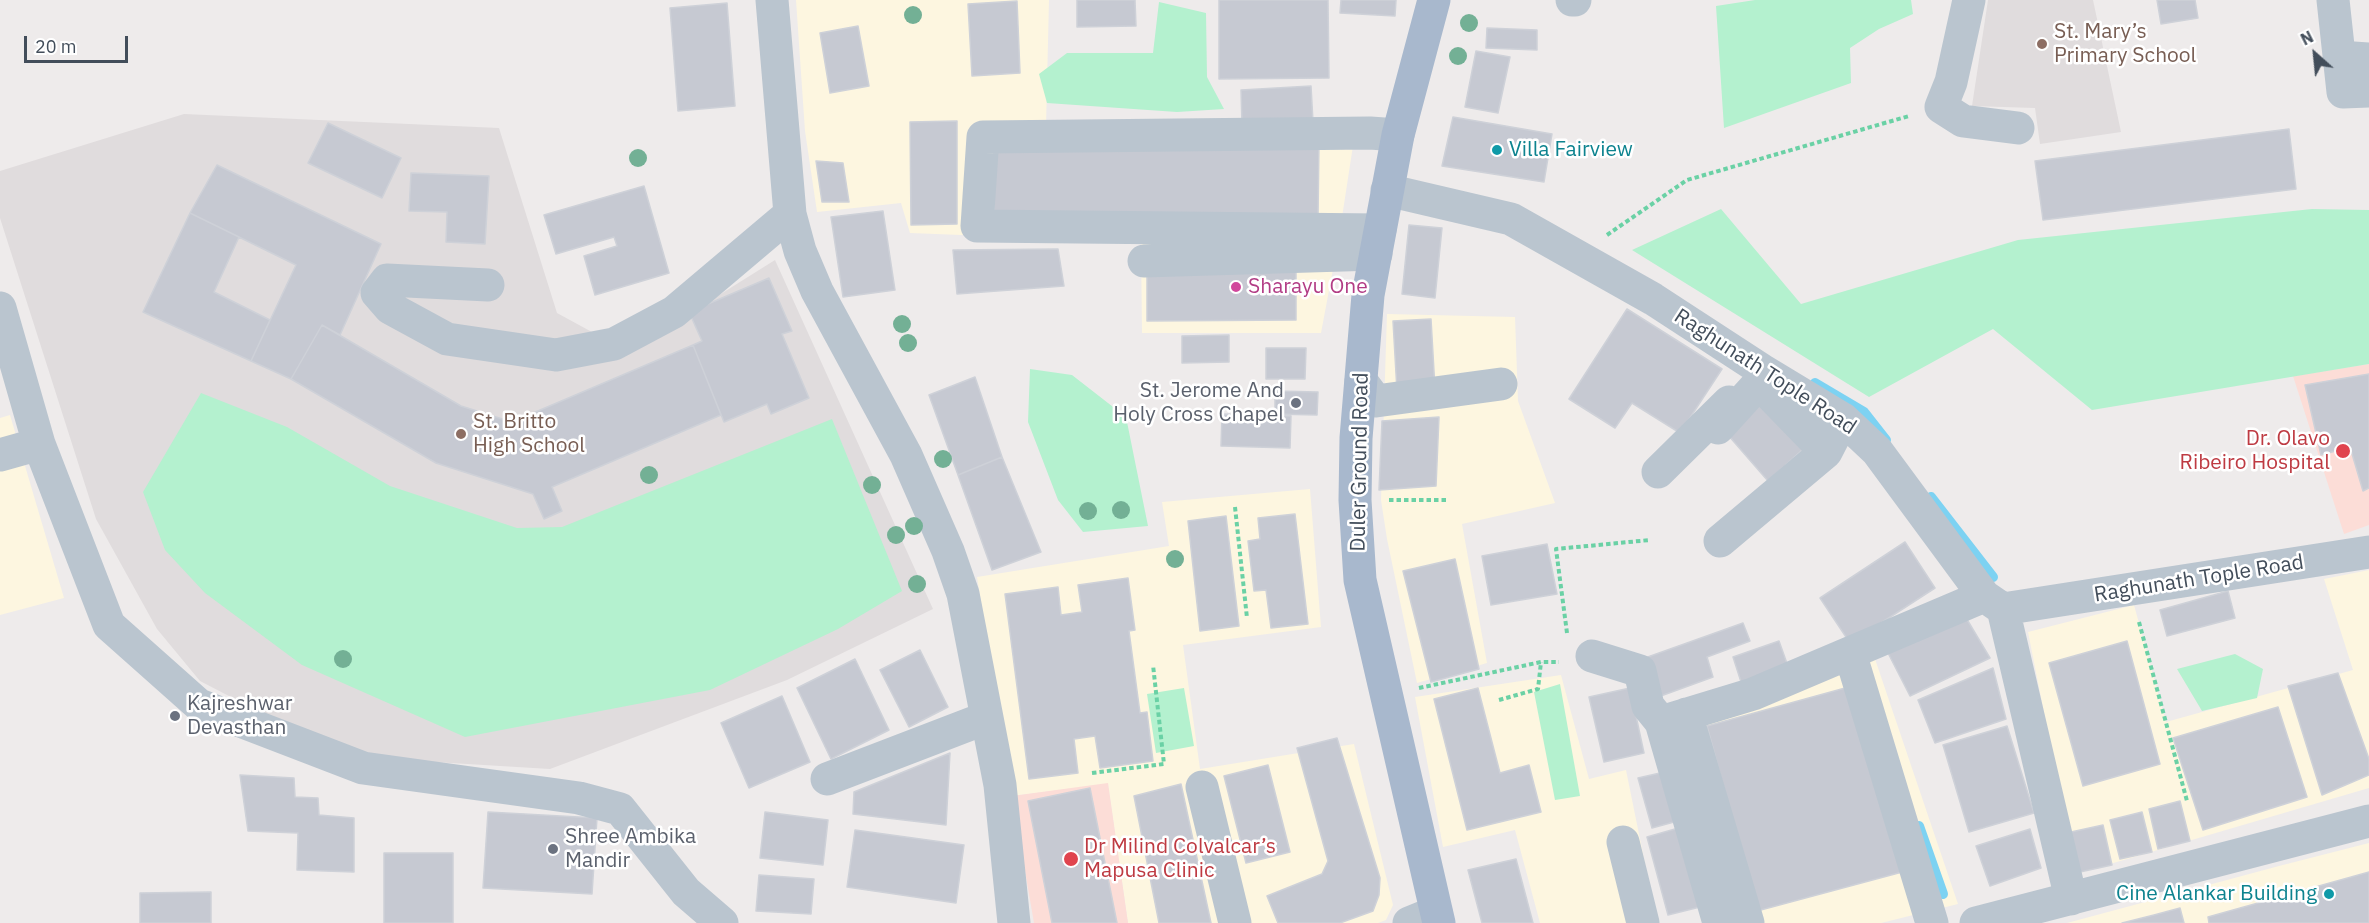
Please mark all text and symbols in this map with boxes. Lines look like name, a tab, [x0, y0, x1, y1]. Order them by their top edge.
place label: St. Mary’s Primary School	[2054, 19, 2196, 69]
scale bar	[27, 24, 130, 62]
north arrow	[2285, 24, 2345, 84]
text: N	[2297, 26, 2317, 50]
text: 20 m	[35, 35, 77, 58]
marker: St. Mary’s Primary School	[2035, 37, 2049, 51]
place label: Villa Fairview	[1509, 137, 1633, 163]
marker: Villa Fairview	[1490, 143, 1504, 157]
place label: Sharayu One	[1248, 274, 1368, 300]
marker: Sharayu One	[1229, 280, 1243, 294]
street label: Raghunath Tople Road	[1669, 304, 1861, 440]
street label: Duler Ground Road	[1346, 372, 1374, 552]
place label: St. Jerome And Holy Cross Chapel	[1113, 378, 1284, 428]
marker: St. Jerome And Holy Cross Chapel	[1289, 396, 1303, 410]
place label: St. Britto High School	[473, 409, 585, 459]
place label: Dr. Olavo Ribeiro Hospital	[2179, 426, 2330, 476]
marker: St. Britto High School	[454, 427, 468, 441]
marker: Dr. Olavo Ribeiro Hospital	[2334, 442, 2352, 460]
street label: Raghunath Tople Road	[2092, 550, 2306, 608]
place label: Kajreshwar Devasthan	[187, 691, 293, 741]
marker: Kajreshwar Devasthan	[168, 709, 182, 723]
place label: Shree Ambika Mandir	[565, 824, 696, 874]
place label: Dr Milind Colvalcar’s Mapusa Clinic	[1084, 834, 1276, 884]
marker: Shree Ambika Mandir	[546, 842, 560, 856]
marker: Dr Milind Colvalcar’s Mapusa Clinic	[1062, 850, 1080, 868]
place label: Cine Alankar Building	[2116, 881, 2317, 907]
marker: Cine Alankar Building	[2322, 887, 2336, 901]

